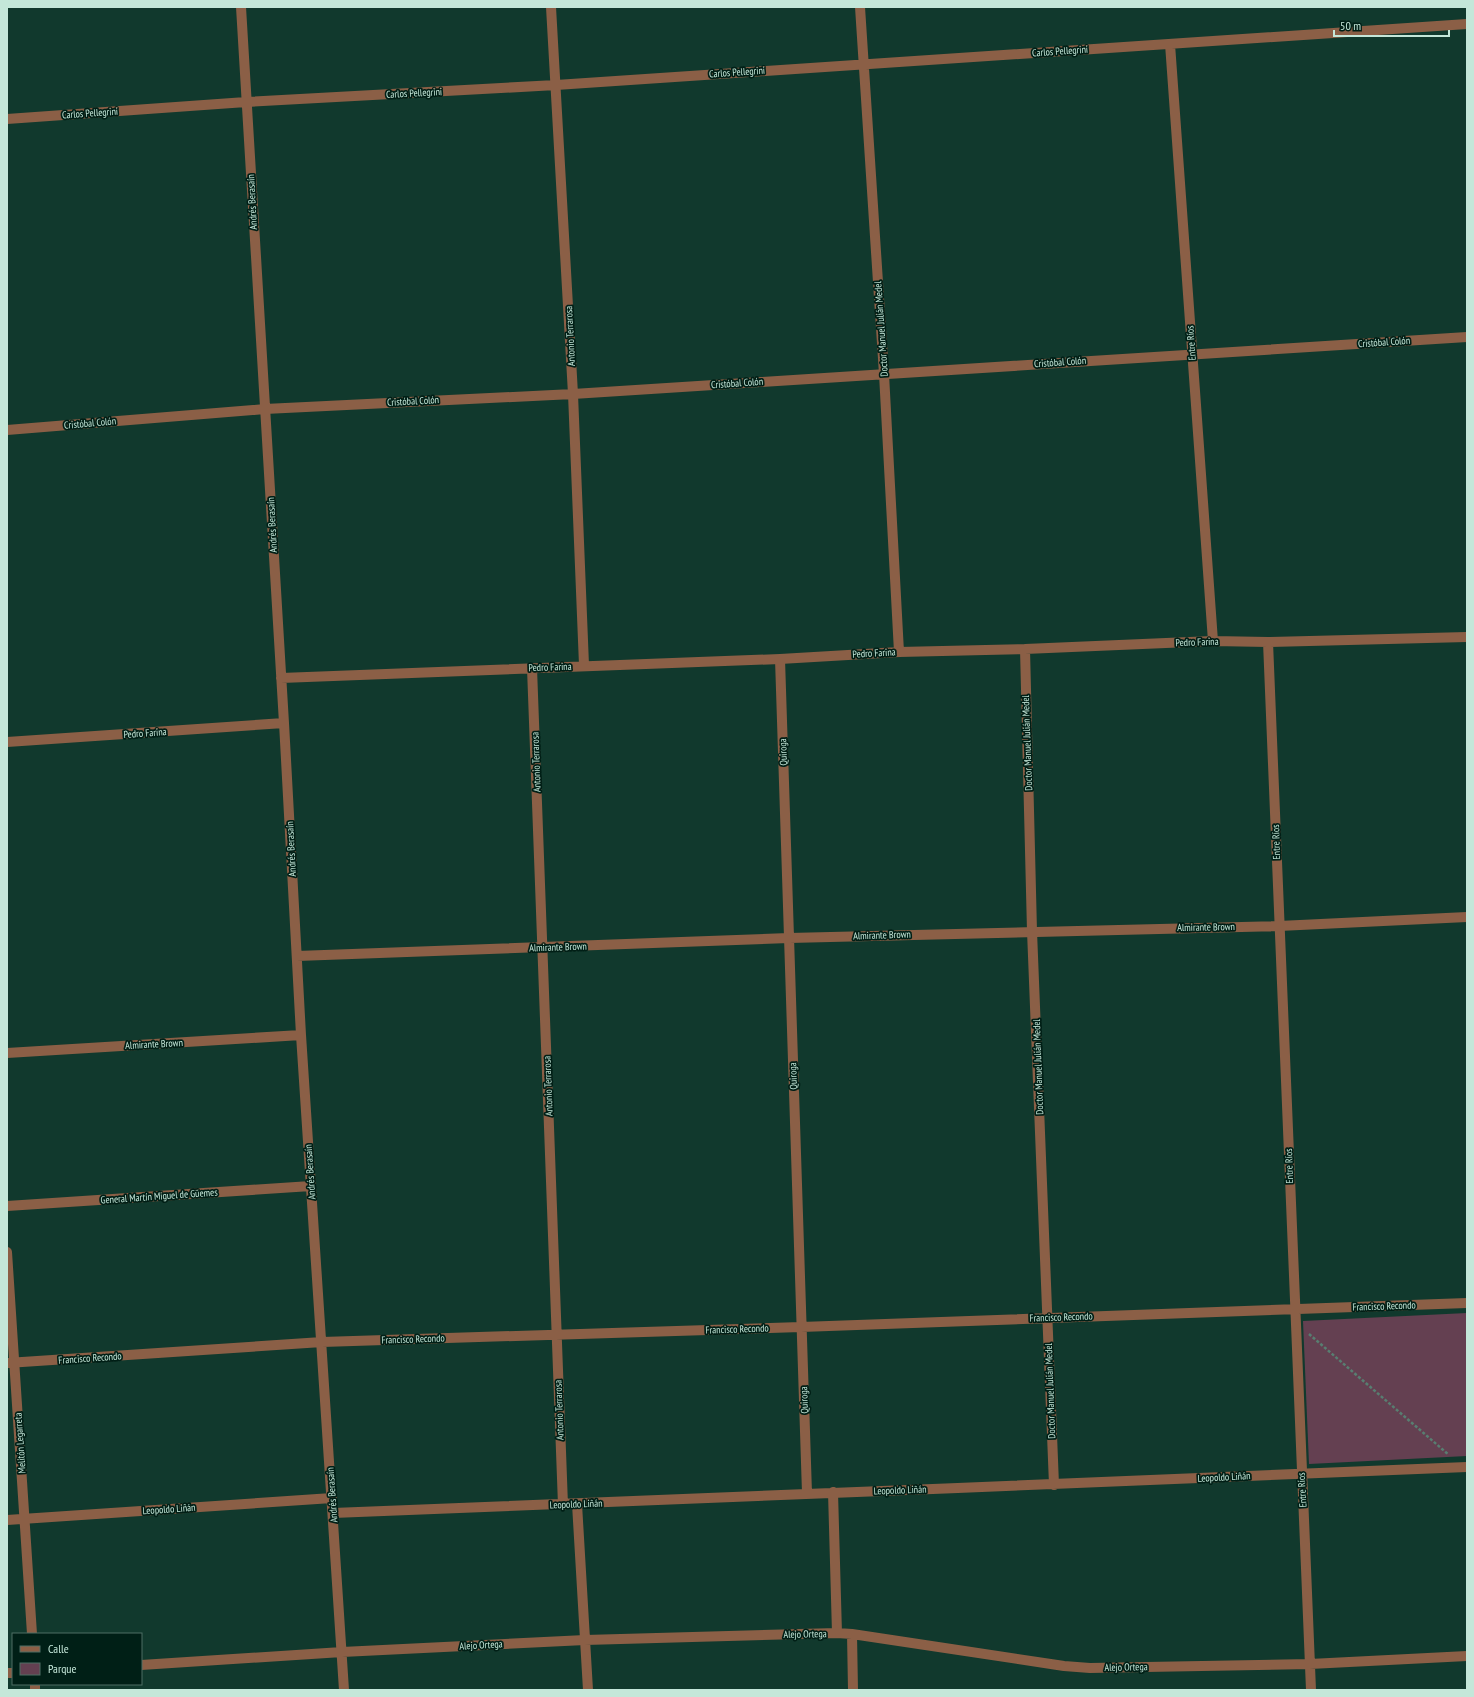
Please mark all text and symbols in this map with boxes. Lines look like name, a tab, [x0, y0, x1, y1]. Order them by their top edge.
scale bar	[1334, 12, 1449, 38]
text: 50 m	[1340, 18, 1361, 33]
street label: Carlos Pellegrini	[1032, 43, 1088, 59]
street label: Carlos Pellegrini	[709, 64, 765, 80]
street label: Carlos Pellegrini	[386, 85, 442, 101]
street label: Carlos Pellegrini	[62, 105, 118, 121]
street label: Andrés Berasaín	[244, 174, 260, 230]
street label: Doctor Manuel Julián Medel	[871, 280, 891, 377]
street label: Antonio Terrarosa	[562, 306, 578, 366]
street label: Entre Ríos	[1183, 324, 1199, 361]
street label: Cristóbal Colón	[1358, 334, 1410, 350]
street label: Cristóbal Colón	[1034, 354, 1086, 370]
street label: Cristóbal Colón	[711, 375, 763, 391]
street label: Cristóbal Colón	[387, 393, 439, 409]
street label: Cristóbal Colón	[63, 414, 117, 432]
street label: Andrés Berasaín	[264, 497, 280, 553]
street label: Pedro Farina	[1175, 635, 1219, 649]
street label: Pedro Farina	[852, 645, 896, 661]
street label: Pedro Farina	[528, 660, 572, 674]
street label: Doctor Manuel Julián Medel	[1019, 694, 1035, 791]
street label: Pedro Farina	[123, 725, 167, 741]
street label: Antonio Terrarosa	[528, 732, 544, 792]
street label: Quiroga	[776, 738, 790, 766]
street label: Andrés Berasaín	[283, 821, 299, 877]
street label: Entre Ríos	[1269, 824, 1283, 860]
street label: Almirante Brown	[1177, 920, 1235, 934]
street label: Almirante Brown	[853, 927, 911, 943]
street label: Almirante Brown	[529, 939, 587, 955]
street label: Doctor Manuel Julián Medel	[1030, 1018, 1046, 1115]
street label: Almirante Brown	[125, 1036, 183, 1052]
street label: Antonio Terrarosa	[540, 1056, 556, 1116]
street label: Quiroga	[786, 1062, 800, 1090]
street label: Andrés Berasaín	[302, 1144, 318, 1200]
street label: Entre Ríos	[1282, 1148, 1296, 1184]
street label: General Martín Miguel de Güemes	[100, 1185, 219, 1207]
street label: Francisco Recondo	[1352, 1298, 1416, 1314]
street label: Francisco Recondo	[1029, 1309, 1093, 1325]
street label: Francisco Recondo	[705, 1321, 769, 1337]
street label: Francisco Recondo	[381, 1331, 445, 1347]
street label: Doctor Manuel Julián Medel	[1042, 1342, 1058, 1439]
street label: Francisco Recondo	[58, 1349, 122, 1367]
street label: Antonio Terrarosa	[551, 1380, 567, 1440]
street label: Quiroga	[797, 1386, 811, 1414]
street label: Melitón Legarreta	[11, 1412, 29, 1474]
street label: Andrés Berasaín	[324, 1467, 340, 1523]
street label: Leopoldo Liñán	[1197, 1469, 1251, 1485]
street label: Entre Ríos	[1295, 1472, 1309, 1508]
street label: Leopoldo Liñán	[873, 1483, 927, 1497]
street label: Leopoldo Liñán	[549, 1497, 603, 1511]
street label: Leopoldo Liñán	[142, 1501, 196, 1517]
street label: Alejo Ortega	[783, 1627, 827, 1641]
legend	[12, 1633, 142, 1685]
street label: Alejo Ortega	[459, 1637, 503, 1653]
text: Calle	[48, 1641, 69, 1656]
street label: Alejo Ortega	[1104, 1660, 1148, 1674]
text: Parque	[48, 1661, 77, 1676]

